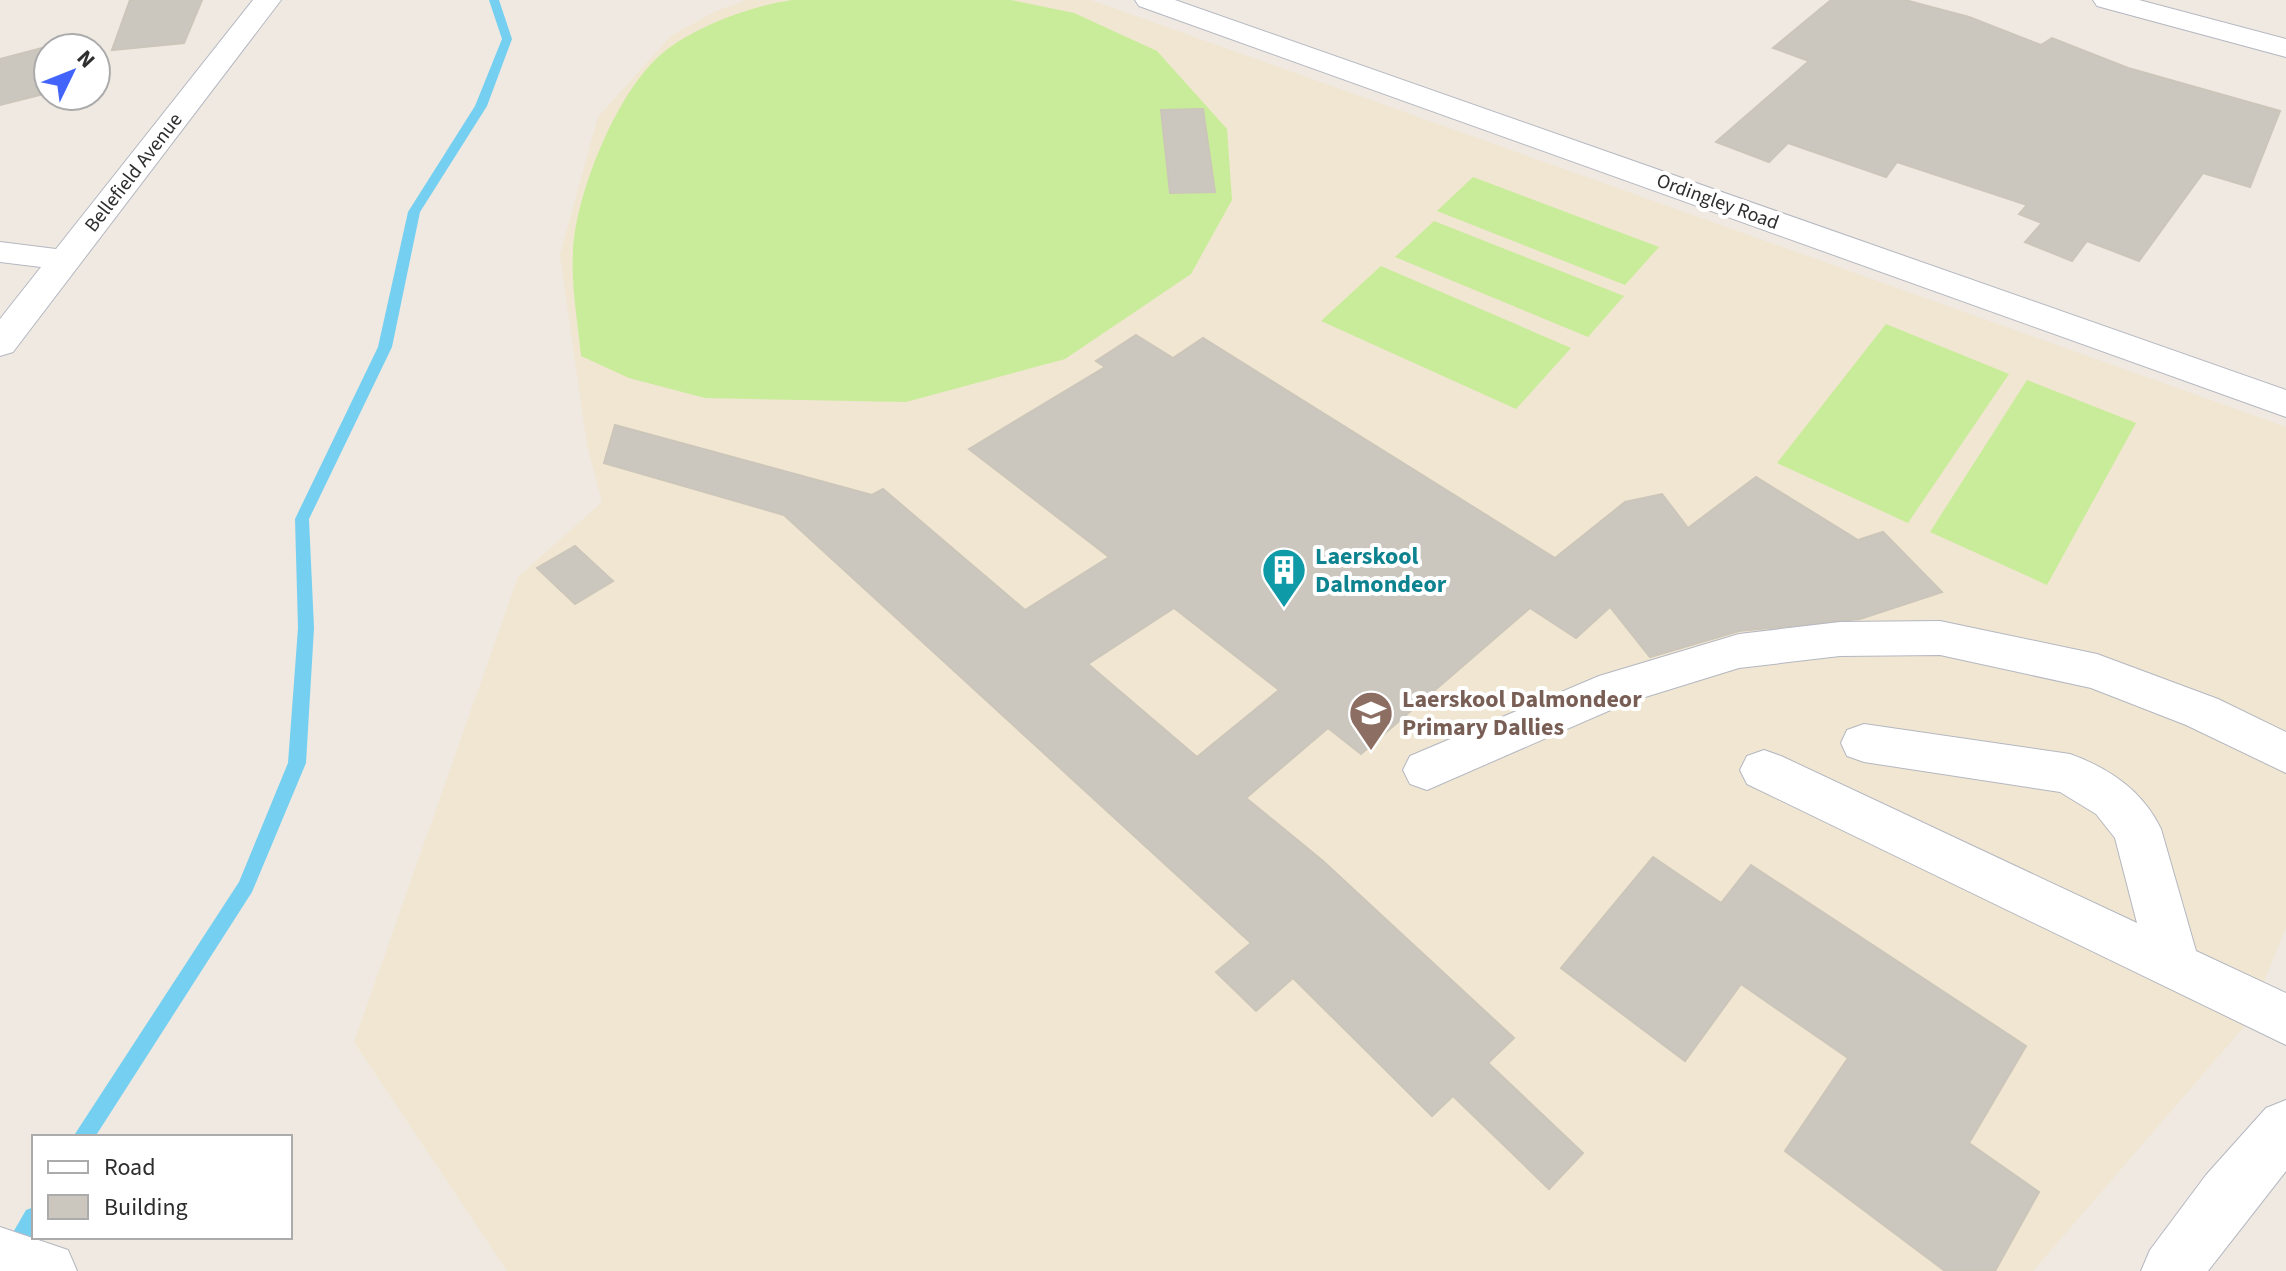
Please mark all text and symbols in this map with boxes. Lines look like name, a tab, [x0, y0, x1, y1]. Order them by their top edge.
north arrow	[32, 32, 112, 112]
text: N	[69, 43, 103, 75]
street label: Bellefield Avenue	[78, 107, 189, 238]
street label: Ordingley Road	[1653, 167, 1783, 237]
place label: Laerskool Dalmondeor	[1315, 539, 1447, 602]
building icon: Laerskool Dalmondeor	[1260, 546, 1308, 609]
place label: Laerskool Dalmondeor Primary Dallies	[1402, 682, 1642, 745]
school or university icon: Laerskool Dalmondeor Primary Dallies	[1347, 689, 1395, 752]
legend	[32, 1135, 292, 1239]
text: Road	[104, 1150, 156, 1185]
text: Building	[104, 1190, 188, 1225]

